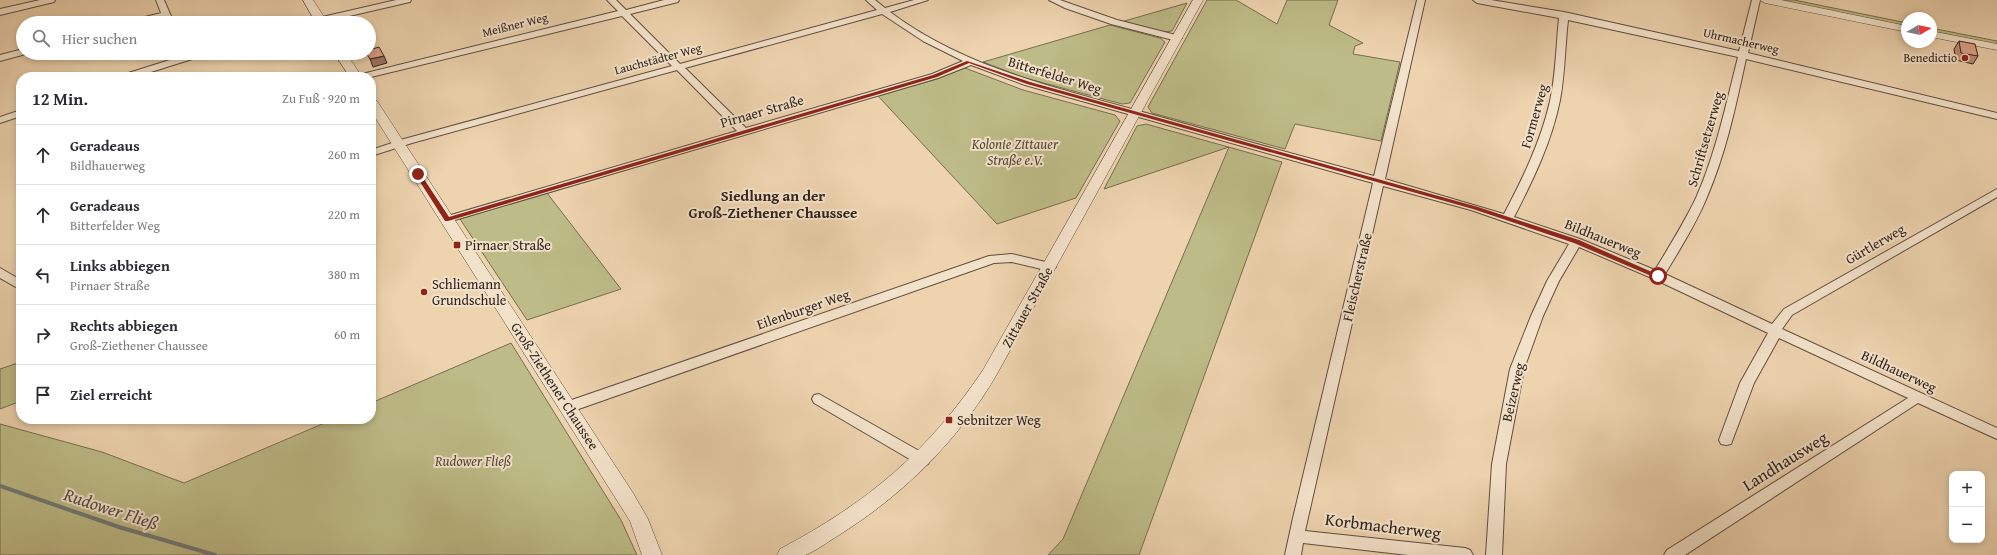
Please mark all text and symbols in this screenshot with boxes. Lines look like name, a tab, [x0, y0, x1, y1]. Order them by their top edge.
street label: Meißner Weg	[480, 8, 550, 41]
north arrow	[1901, 12, 1937, 48]
search box	[16, 16, 376, 60]
street label: Uhrmacherweg	[1701, 24, 1781, 58]
icon: search	[30, 27, 52, 49]
text: Hier suchen	[62, 28, 137, 49]
street label: Lauchstädter Weg	[612, 39, 703, 78]
place label: Benedictio	[1903, 49, 1957, 66]
street label: Bitterfelder Weg	[1006, 51, 1104, 99]
marker: Benedictio	[1960, 53, 1970, 63]
street label: Formerweg	[1515, 81, 1553, 151]
text: 12 Min.	[32, 86, 88, 111]
text: Zu Fuß · 920 m	[282, 89, 360, 108]
street label: Pirnaer Straße	[718, 89, 806, 132]
street label: Schriftsetzerweg	[1682, 89, 1728, 189]
park label: Kolonie Zittauer Straße e.V.	[971, 134, 1059, 170]
text: Geradeaus	[70, 135, 140, 156]
icon: ahead	[32, 144, 54, 166]
text: 260 m	[328, 145, 360, 164]
text: Bildhauerweg	[70, 156, 145, 175]
route end	[409, 165, 427, 183]
district label: Siedlung an der Groß-Ziethener Chaussee	[689, 185, 857, 223]
text: Geradeaus	[70, 195, 140, 216]
icon: ahead	[32, 204, 54, 226]
text: 220 m	[328, 205, 360, 224]
street label: Bildhauerweg	[1562, 214, 1644, 262]
text: Bitterfelder Weg	[70, 216, 160, 235]
street label: Gürtlerweg	[1841, 219, 1909, 269]
street label: Fleischerstraße	[1337, 230, 1377, 323]
place label: Pirnaer Straße	[465, 235, 551, 255]
marker: Pirnaer Straße	[452, 240, 462, 250]
text: Links abbiegen	[70, 255, 170, 276]
street label: Zittauer Straße	[997, 263, 1058, 351]
icon: left	[32, 264, 54, 286]
text: 380 m	[328, 265, 360, 284]
route start	[1649, 267, 1667, 285]
place label: Schliemann Grundschule	[432, 274, 507, 310]
text: Pirnaer Straße	[70, 276, 150, 295]
street label: Eilenburger Weg	[754, 284, 852, 334]
marker: Schliemann Grundschule	[419, 287, 429, 297]
text: Rechts abbiegen	[70, 315, 178, 336]
street label: Groß-Ziethener Chaussee	[506, 318, 604, 454]
icon: right	[32, 324, 54, 346]
text: 60 m	[334, 325, 360, 344]
text: Groß-Ziethener Chaussee	[70, 336, 208, 355]
street label: Bildhauerweg	[1858, 345, 1940, 397]
street label: Beizerweg	[1496, 360, 1530, 424]
icon: arrive	[32, 384, 54, 406]
text: Ziel erreicht	[70, 384, 152, 405]
place label: Sebnitzer Weg	[957, 410, 1041, 430]
marker: Sebnitzer Weg	[944, 415, 954, 425]
street label: Landhausweg	[1737, 424, 1833, 497]
park label: Rudower Fließ	[434, 451, 511, 471]
map controls	[1949, 471, 1985, 543]
button: +	[1949, 471, 1985, 507]
water label: Rudower Fließ	[60, 480, 162, 536]
street label: Korbmacherweg	[1324, 506, 1443, 545]
button: −	[1949, 507, 1985, 543]

